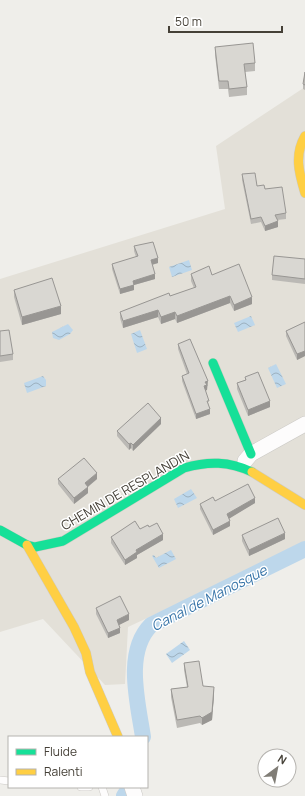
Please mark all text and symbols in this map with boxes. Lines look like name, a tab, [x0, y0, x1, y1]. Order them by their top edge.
scale bar	[169, 8, 282, 34]
text: 50 m	[175, 13, 202, 30]
street label: CHEMIN DE RESPLANDIN	[58, 446, 192, 534]
water label: Canal de Manosque	[148, 560, 271, 635]
legend	[8, 736, 148, 788]
text: Fluide	[44, 743, 77, 760]
north arrow	[257, 748, 297, 788]
text: N	[275, 751, 290, 768]
text: Ralenti	[44, 763, 83, 780]

